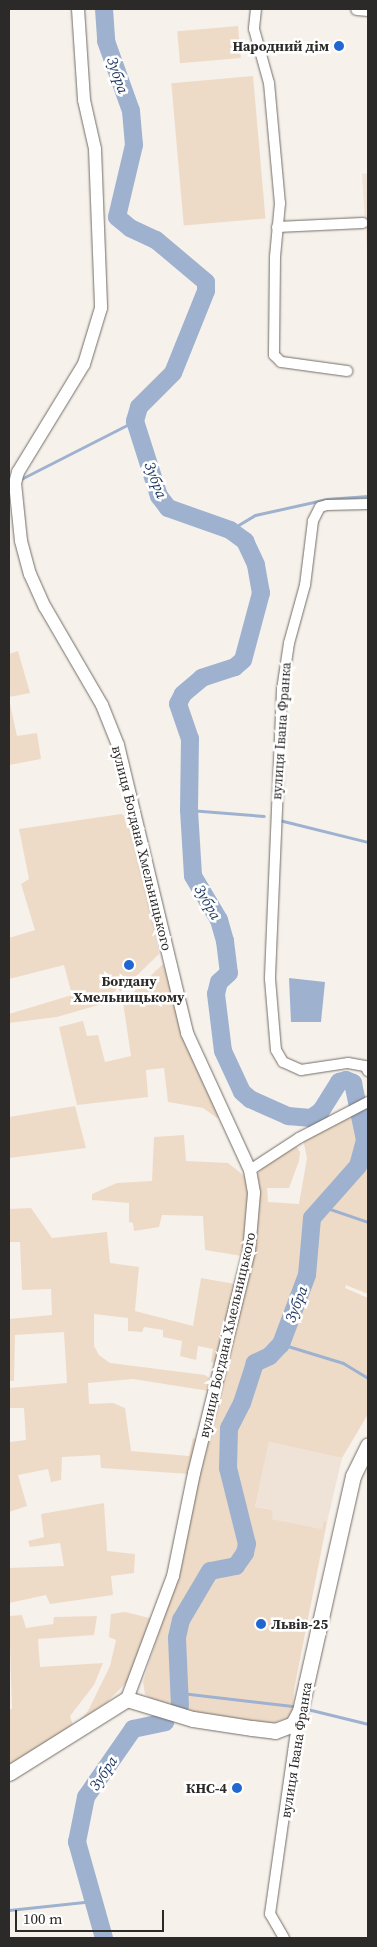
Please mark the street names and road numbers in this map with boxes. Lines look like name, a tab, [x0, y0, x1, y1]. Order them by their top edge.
street label: вулиця Івана Франка	[268, 662, 294, 800]
street label: вулиця Богдана Хмельницького	[108, 744, 176, 952]
street label: вулиця Богдана Хмельницького	[195, 1230, 259, 1440]
street label: вулиця Івана Франка	[277, 1681, 315, 1819]

